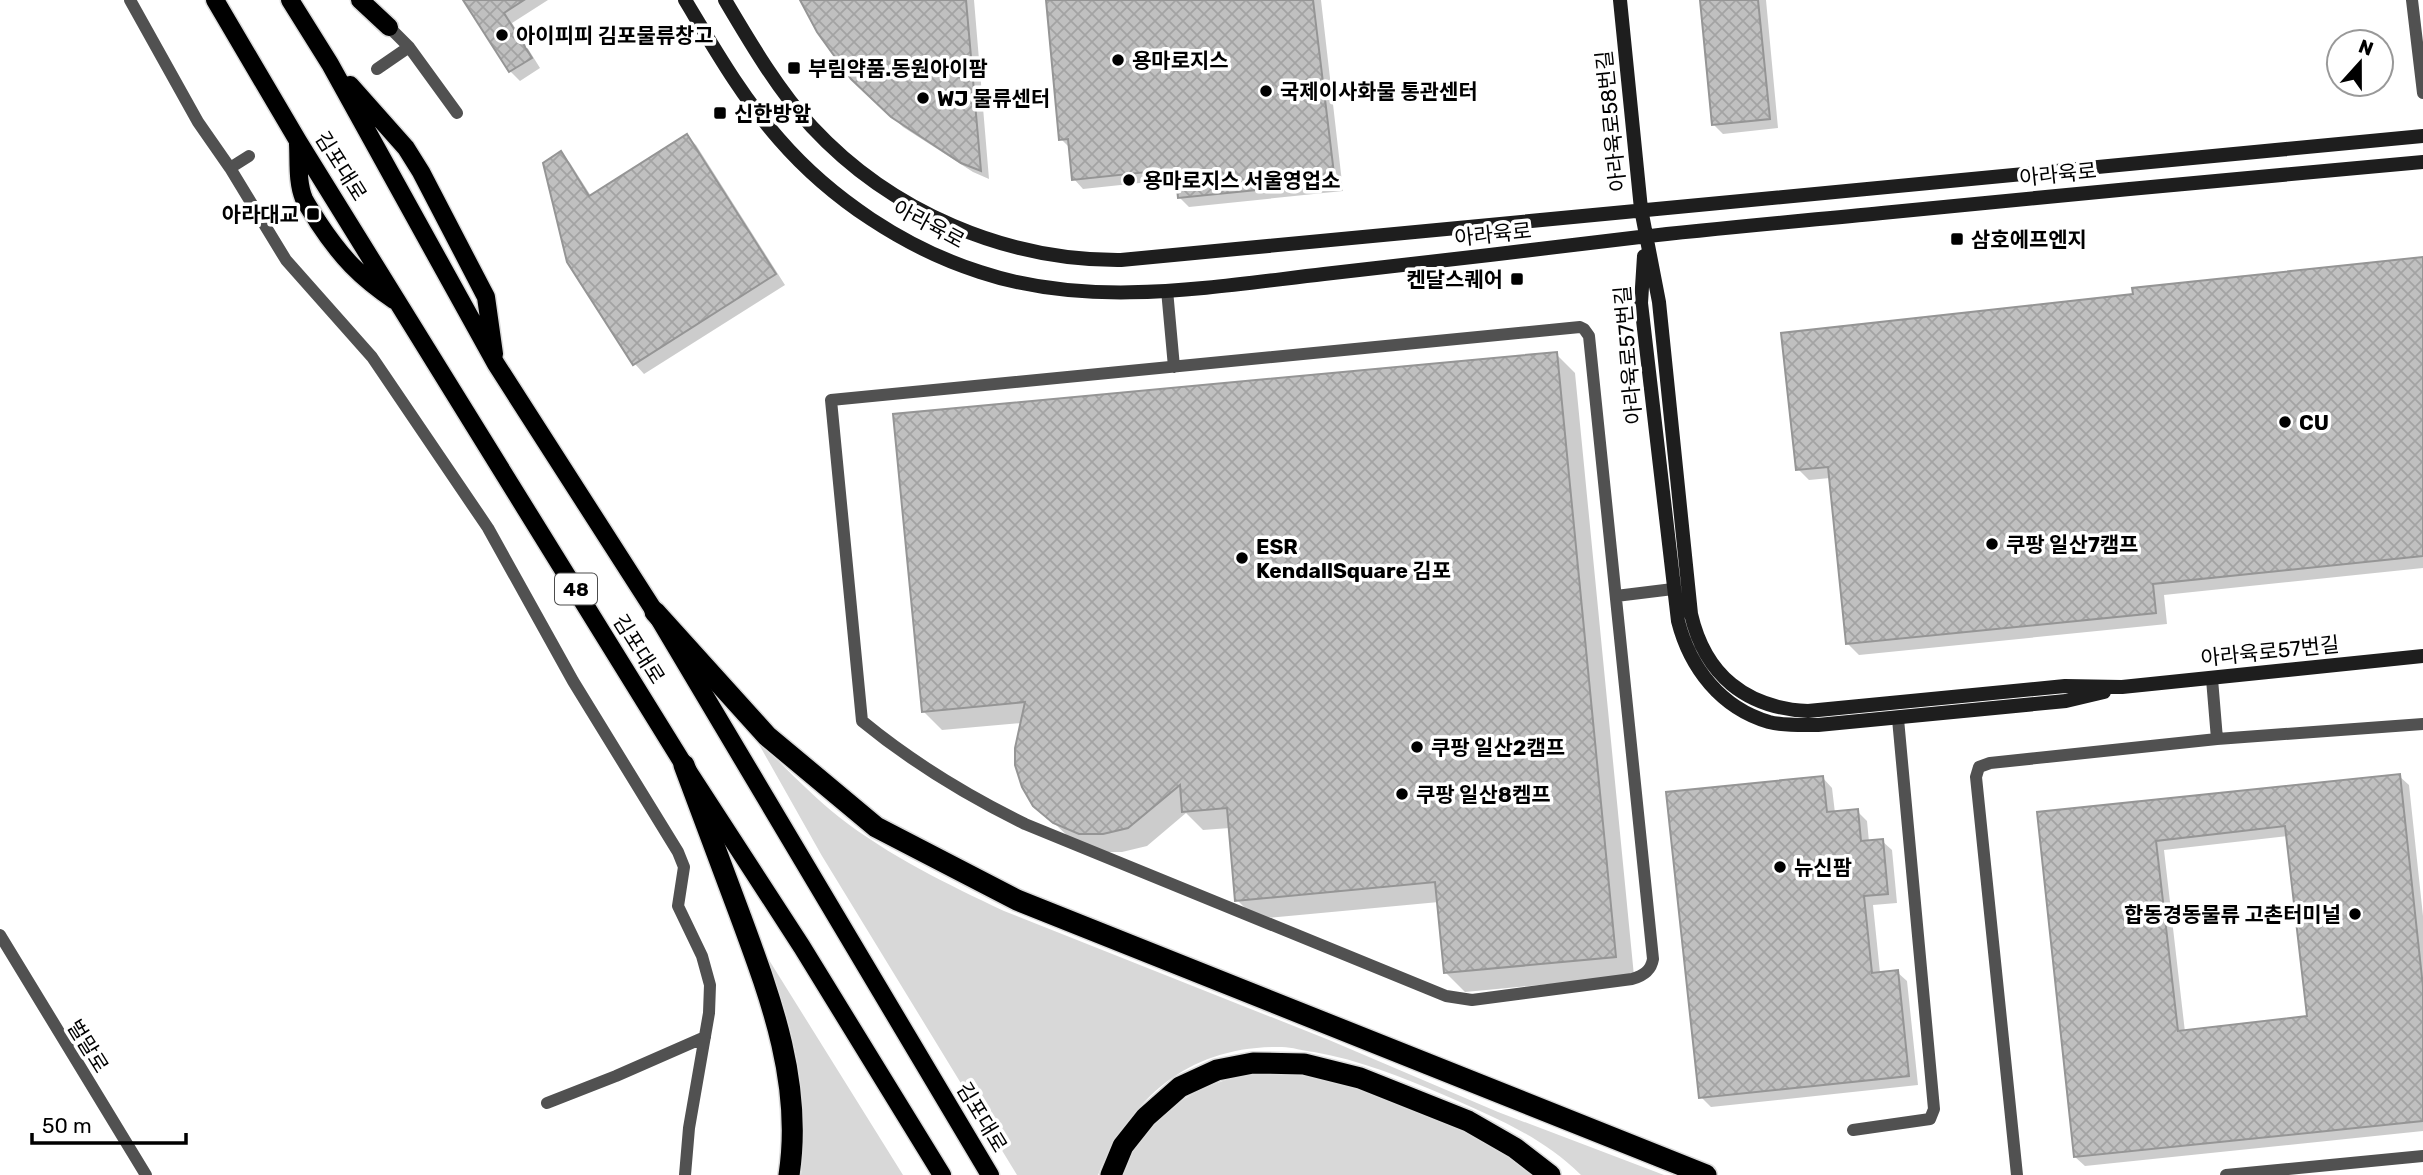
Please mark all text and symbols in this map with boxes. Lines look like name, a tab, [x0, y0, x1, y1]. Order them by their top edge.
place label: 아이피피 김포물류창고	[516, 23, 714, 48]
marker: 아이피피 김포물류창고	[494, 27, 510, 43]
north arrow	[2325, 28, 2395, 98]
text: N	[2355, 34, 2376, 61]
place label: 용마로지스	[1132, 48, 1229, 73]
street label: 아라육로58번길	[1591, 49, 1631, 193]
marker: 용마로지스	[1110, 52, 1126, 68]
place label: 부림약품.동원아이팜	[808, 56, 988, 81]
marker: 부림약품.동원아이팜	[786, 60, 802, 76]
place label: 국제이사화물 통관센터	[1280, 79, 1478, 104]
marker: 국제이사화물 통관센터	[1258, 83, 1274, 99]
place label: WJ 물류센터	[937, 86, 1050, 111]
marker: WJ 물류센터	[915, 90, 931, 106]
place label: 신한방앞	[734, 101, 811, 126]
marker: 신한방앞	[712, 105, 728, 121]
street label: 김포대로	[310, 127, 372, 205]
street label: 아라육로	[2018, 158, 2098, 190]
place label: 용마로지스 서울영업소	[1143, 168, 1341, 193]
marker: 용마로지스 서울영업소	[1121, 172, 1137, 188]
street label: 아라육로	[889, 195, 969, 253]
place label: 아라대교	[222, 202, 299, 227]
marker: 아라대교	[305, 206, 321, 222]
street label: 아라육로	[1453, 218, 1533, 250]
place label: 삼호에프엔지	[1971, 227, 2087, 252]
marker: 삼호에프엔지	[1949, 231, 1965, 247]
place label: 켄달스퀘어	[1406, 267, 1503, 292]
marker: 켄달스퀘어	[1509, 271, 1525, 287]
street label: 아라육로57번길	[1609, 285, 1647, 425]
place label: CU	[2299, 410, 2329, 435]
marker: CU	[2277, 414, 2293, 430]
place label: 쿠팡 일산7캠프	[2006, 532, 2138, 557]
place label: ESR KendallSquare 김포	[1256, 534, 1451, 583]
marker: 쿠팡 일산7캠프	[1984, 536, 2000, 552]
marker: ESR KendallSquare 김포	[1234, 550, 1250, 566]
road number: 48	[555, 574, 597, 604]
street label: 김포대로	[608, 610, 670, 688]
street label: 아라육로57번길	[2199, 631, 2341, 671]
place label: 쿠팡 일산2캠프	[1431, 735, 1565, 760]
marker: 쿠팡 일산2캠프	[1409, 739, 1425, 755]
place label: 쿠팡 일산8켐프	[1416, 782, 1551, 807]
marker: 쿠팡 일산8켐프	[1394, 786, 1410, 802]
place label: 뉴신팜	[1794, 855, 1852, 880]
marker: 뉴신팜	[1772, 859, 1788, 875]
place label: 합동경동물류 고촌터미널	[2124, 902, 2341, 927]
marker: 합동경동물류 고촌터미널	[2347, 906, 2363, 922]
street label: 벌말로	[62, 1015, 114, 1077]
street label: 김포대로	[951, 1077, 1013, 1157]
scale bar	[32, 1102, 186, 1146]
text: 50 m	[42, 1113, 92, 1138]

